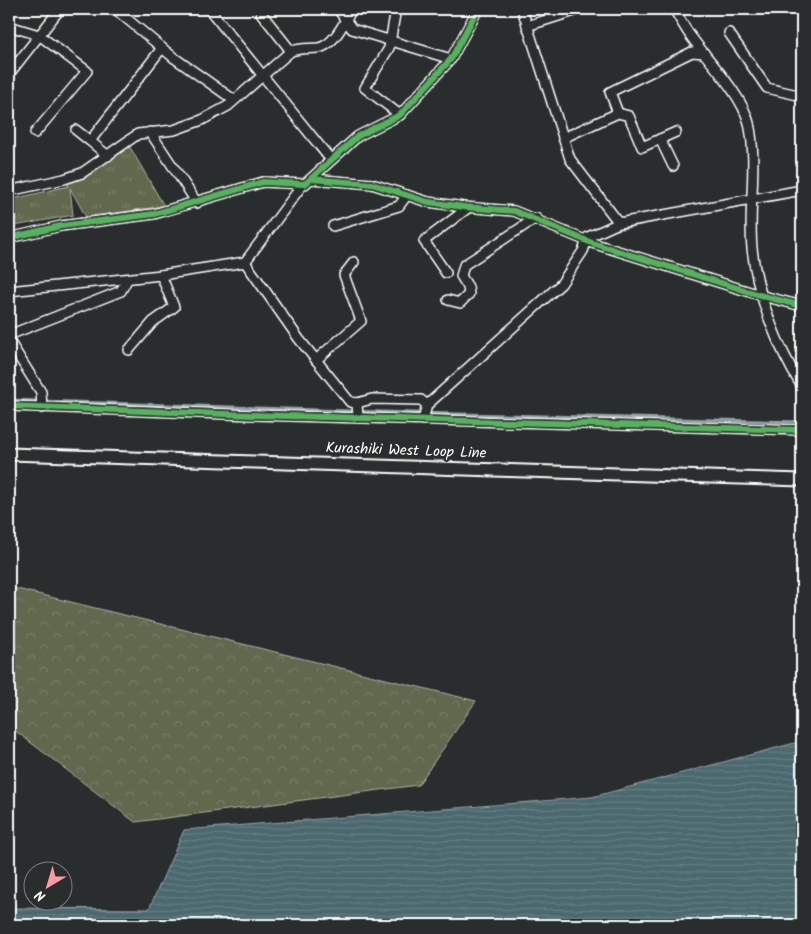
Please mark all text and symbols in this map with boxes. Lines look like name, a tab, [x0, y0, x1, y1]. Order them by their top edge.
street label: Kurashiki West Loop Line	[325, 436, 487, 466]
north arrow	[22, 862, 72, 912]
text: N	[30, 884, 51, 907]

